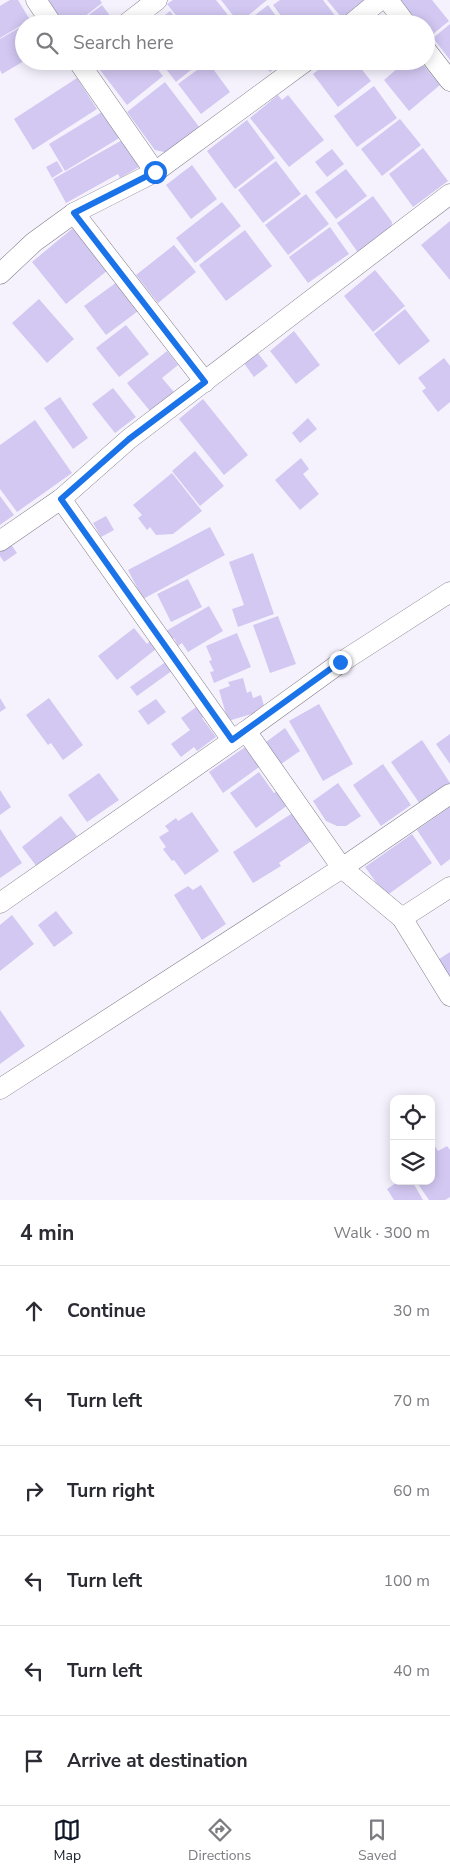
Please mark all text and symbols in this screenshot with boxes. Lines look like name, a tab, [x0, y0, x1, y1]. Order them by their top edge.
search box	[15, 15, 435, 70]
icon: search	[33, 29, 61, 57]
text: Search here	[73, 30, 174, 56]
route start	[144, 161, 167, 184]
route end	[329, 651, 352, 674]
map controls	[390, 1095, 435, 1185]
button: locate	[390, 1095, 435, 1140]
button: layers	[390, 1140, 435, 1185]
text: 4 min	[20, 1219, 74, 1247]
text: Walk · 300 m	[334, 1222, 430, 1244]
icon: ahead	[20, 1297, 48, 1325]
text: Continue	[67, 1298, 146, 1324]
text: 30 m	[393, 1300, 430, 1322]
icon: left	[20, 1387, 48, 1415]
text: Turn left	[67, 1388, 142, 1414]
text: 70 m	[393, 1390, 430, 1412]
icon: right	[20, 1477, 48, 1505]
text: Turn right	[67, 1478, 154, 1504]
text: 60 m	[393, 1480, 430, 1502]
icon: left	[20, 1567, 48, 1595]
text: Turn left	[67, 1568, 142, 1594]
text: 100 m	[383, 1570, 430, 1592]
icon: left	[20, 1657, 48, 1685]
text: Turn left	[67, 1658, 142, 1684]
text: 40 m	[393, 1660, 430, 1682]
icon: arrive	[20, 1747, 48, 1775]
text: Arrive at destination	[67, 1748, 248, 1774]
tab: Map	[53, 1816, 81, 1865]
tab: Directions	[188, 1816, 251, 1865]
tab: Saved	[358, 1816, 397, 1865]

